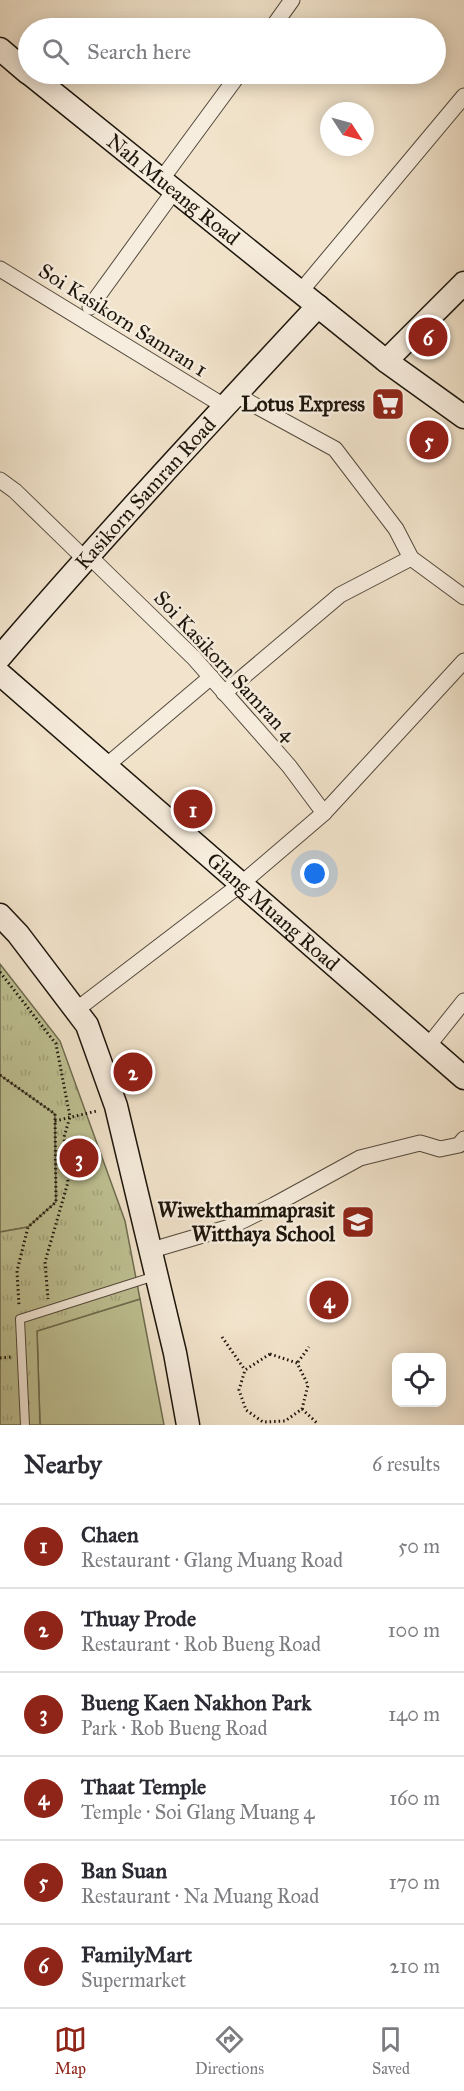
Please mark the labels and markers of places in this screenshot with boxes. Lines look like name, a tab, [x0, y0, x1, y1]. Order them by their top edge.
pin: 6	[408, 314, 448, 360]
supermarket icon: Lotus Express	[370, 386, 406, 422]
place label: Lotus Express	[241, 391, 365, 417]
pin: 5	[410, 418, 448, 462]
pin: 1	[174, 786, 212, 832]
pin: 2	[114, 1050, 152, 1094]
pin: 3	[60, 1136, 98, 1180]
place label: Wiwekthammaprasit Witthaya School	[158, 1197, 336, 1247]
school or university icon: Wiwekthammaprasit Witthaya School	[340, 1204, 376, 1240]
pin: 4	[310, 1278, 348, 1322]

